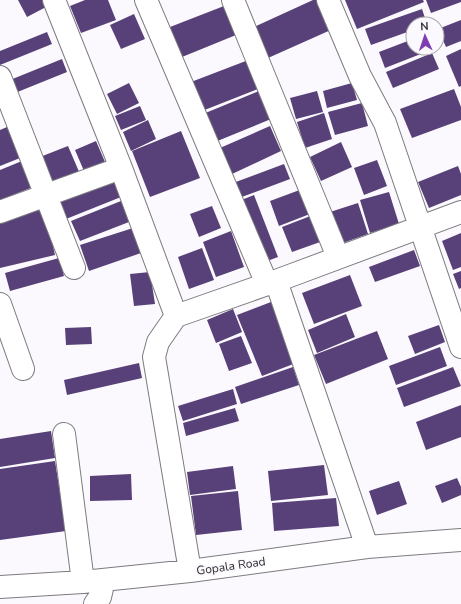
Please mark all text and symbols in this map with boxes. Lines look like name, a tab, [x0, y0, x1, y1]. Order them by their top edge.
north arrow	[405, 16, 445, 56]
text: N	[420, 19, 429, 34]
street label: Gopala Road	[195, 553, 267, 579]

